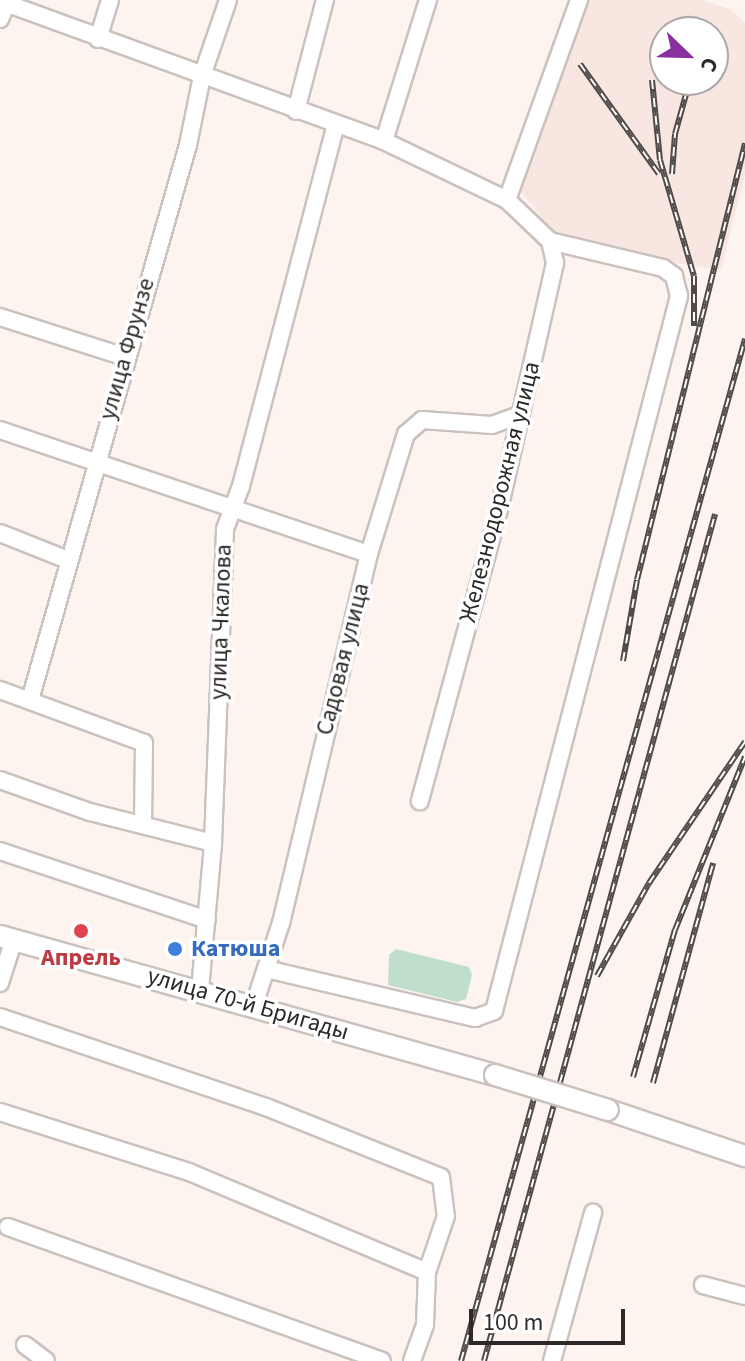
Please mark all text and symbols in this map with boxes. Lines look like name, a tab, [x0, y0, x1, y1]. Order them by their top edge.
north arrow	[649, 16, 729, 96]
text: С	[692, 52, 726, 77]
street label: улица Фрунзе	[93, 275, 161, 423]
street label: Железнодорожная улица	[454, 358, 546, 626]
street label: улица Чкалова	[204, 544, 238, 700]
street label: Садовая улица	[310, 580, 376, 738]
marker: Апрель	[72, 922, 90, 940]
place label: Катюша	[191, 935, 280, 963]
marker: Катюша	[166, 940, 184, 958]
place label: Апрель	[41, 944, 121, 972]
street label: улица 70-й Бригады	[144, 961, 352, 1047]
scale bar	[473, 1293, 629, 1343]
text: 100 m	[483, 1305, 543, 1340]

